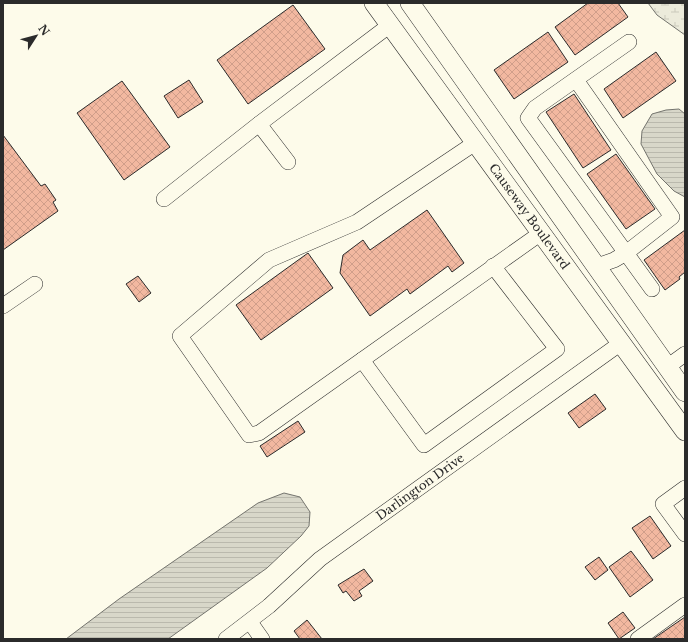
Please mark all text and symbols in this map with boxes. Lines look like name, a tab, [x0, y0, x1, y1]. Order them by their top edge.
north arrow	[16, 16, 56, 56]
text: N	[35, 22, 53, 39]
street label: Causeway Boulevard	[486, 160, 573, 272]
street label: Darlington Drive	[373, 450, 467, 523]

